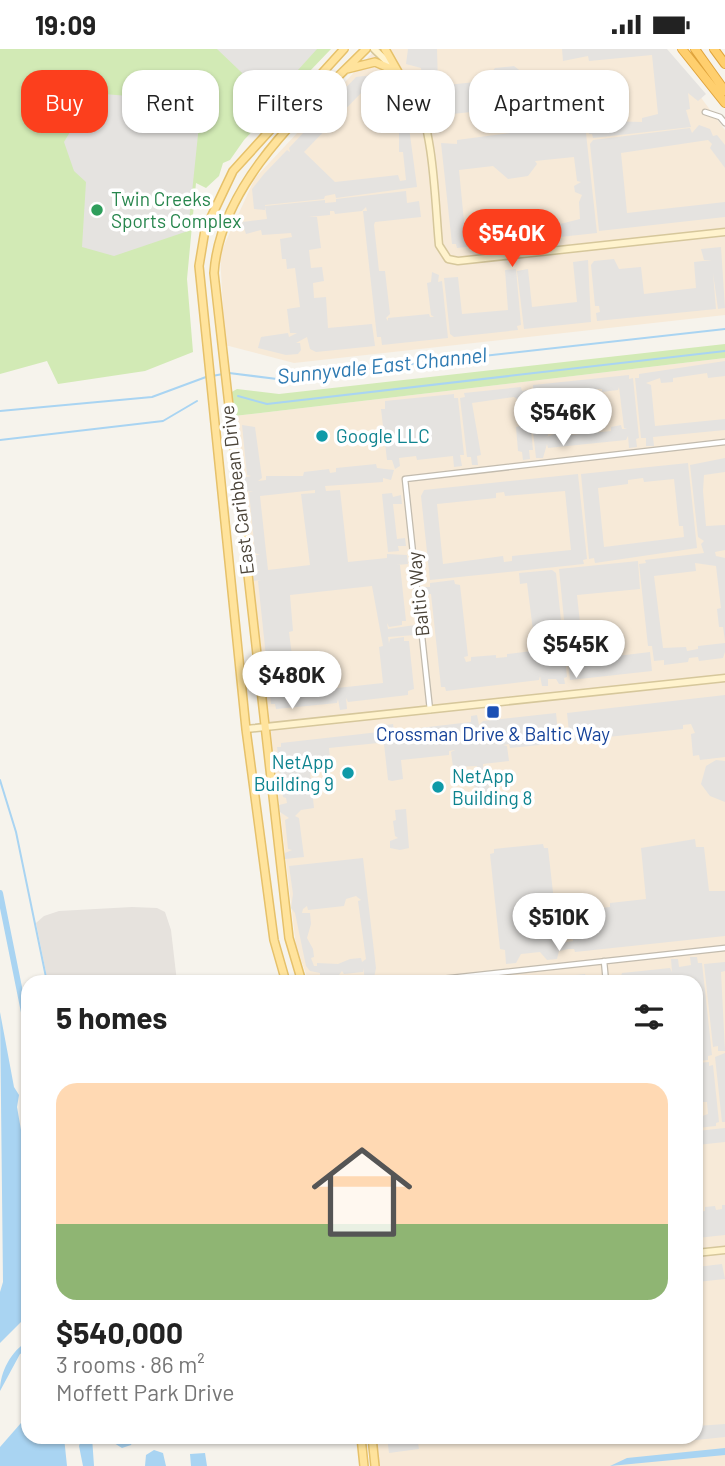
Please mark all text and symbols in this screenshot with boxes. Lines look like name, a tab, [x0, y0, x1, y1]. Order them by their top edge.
text: 19:09	[35, 9, 96, 40]
chip: Buy	[21, 70, 108, 133]
chip: Rent	[122, 70, 219, 133]
chip: Filters	[233, 70, 347, 133]
chip: New	[361, 70, 455, 133]
chip: Apartment	[469, 70, 629, 133]
place label: Twin Creeks Sports Complex	[111, 187, 241, 232]
marker: Twin Creeks Sports Complex	[89, 202, 105, 218]
pin: $540K	[463, 209, 561, 269]
text: $540K	[479, 218, 545, 246]
water label: Sunnyvale East Channel	[276, 341, 488, 388]
pin: $546K	[514, 389, 612, 448]
text: $546K	[530, 397, 596, 425]
street label: East Caribbean Drive	[215, 404, 258, 576]
place label: Google LLC	[336, 424, 430, 447]
marker: Google LLC	[314, 428, 330, 444]
street label: Baltic Way	[402, 550, 433, 638]
pin: $545K	[527, 621, 625, 680]
text: $545K	[543, 629, 609, 657]
pin: $480K	[243, 651, 341, 711]
text: $480K	[258, 660, 326, 688]
marker: Crossman Drive & Baltic Way	[485, 704, 501, 720]
place label: Crossman Drive & Baltic Way	[376, 722, 610, 745]
place label: NetApp Building 9	[254, 750, 334, 795]
place label: NetApp Building 8	[452, 764, 532, 809]
marker: NetApp Building 9	[340, 765, 356, 781]
marker: NetApp Building 8	[430, 779, 446, 795]
pin: $510K	[510, 893, 608, 953]
text: $510K	[529, 902, 589, 930]
icon: filters	[630, 998, 668, 1036]
text: 5 homes	[56, 999, 167, 1035]
icon: home	[299, 1129, 425, 1255]
text: $540,000	[56, 1314, 183, 1350]
text: 3 rooms · 86 m²	[56, 1350, 205, 1378]
text: Moffett Park Drive	[56, 1378, 235, 1406]

